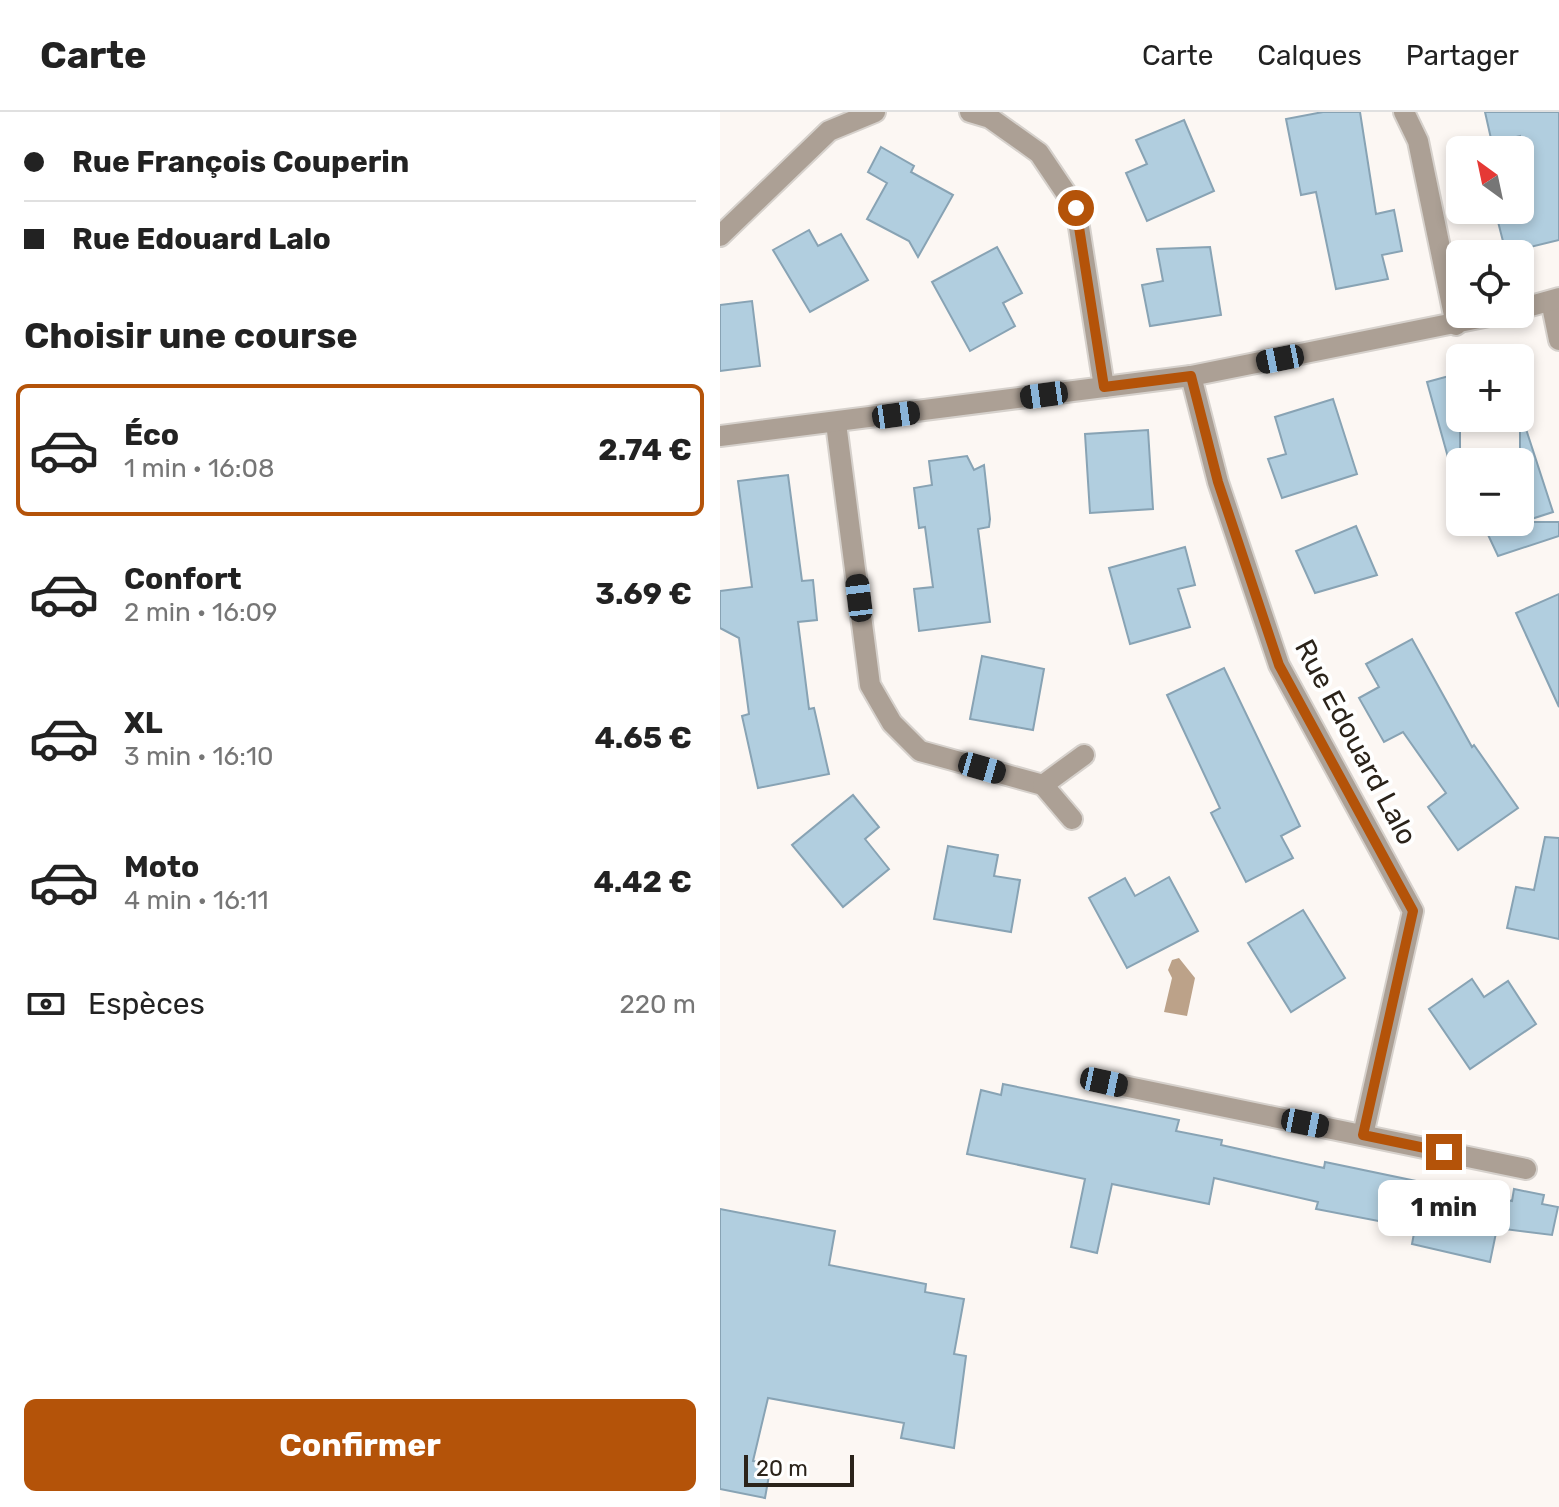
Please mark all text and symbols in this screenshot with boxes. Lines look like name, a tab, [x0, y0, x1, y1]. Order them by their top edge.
text: Carte	[40, 32, 147, 78]
text: Carte	[1142, 39, 1213, 72]
text: Calques	[1257, 39, 1362, 72]
text: Partager	[1406, 39, 1519, 72]
north arrow	[1446, 136, 1534, 224]
map controls	[1446, 136, 1534, 536]
text: Rue François Couperin	[72, 144, 409, 180]
route start	[1058, 190, 1094, 226]
text: Rue Edouard Lalo	[72, 221, 331, 257]
button: locate	[1446, 240, 1534, 328]
text: Choisir une course	[24, 314, 358, 357]
car	[1254, 343, 1306, 375]
button: +	[1446, 344, 1534, 432]
car	[1019, 380, 1069, 410]
car	[871, 400, 921, 430]
icon: car	[28, 414, 100, 486]
text: Éco	[124, 417, 179, 453]
text: 2.74 €	[598, 432, 692, 468]
button: −	[1446, 448, 1534, 536]
text: 1 min · 16:08	[124, 453, 275, 484]
icon: car	[28, 558, 100, 630]
text: Confort	[124, 561, 242, 597]
car	[844, 573, 874, 623]
text: 3.69 €	[595, 576, 692, 612]
text: 2 min · 16:09	[124, 597, 278, 628]
street label: Rue Edouard Lalo	[1288, 634, 1424, 850]
icon: car	[28, 702, 100, 774]
text: XL	[124, 705, 163, 741]
text: 4.65 €	[595, 720, 692, 756]
text: 3 min · 16:10	[124, 741, 274, 772]
car	[956, 750, 1008, 786]
icon: car	[28, 846, 100, 918]
text: Moto	[124, 849, 199, 885]
text: 4.42 €	[593, 864, 692, 900]
text: 4 min · 16:11	[124, 885, 269, 916]
icon: cash	[24, 982, 68, 1026]
text: Espèces	[88, 986, 205, 1022]
text: 220 m	[619, 989, 696, 1020]
car	[1078, 1065, 1130, 1099]
car	[1279, 1107, 1331, 1139]
route end	[1426, 1134, 1462, 1170]
callout: 1 min	[1378, 1180, 1510, 1236]
text: 1 min	[1411, 1192, 1477, 1223]
button: Confirmer	[24, 1399, 696, 1491]
scale bar	[744, 1451, 854, 1487]
text: 20 m	[756, 1455, 808, 1482]

